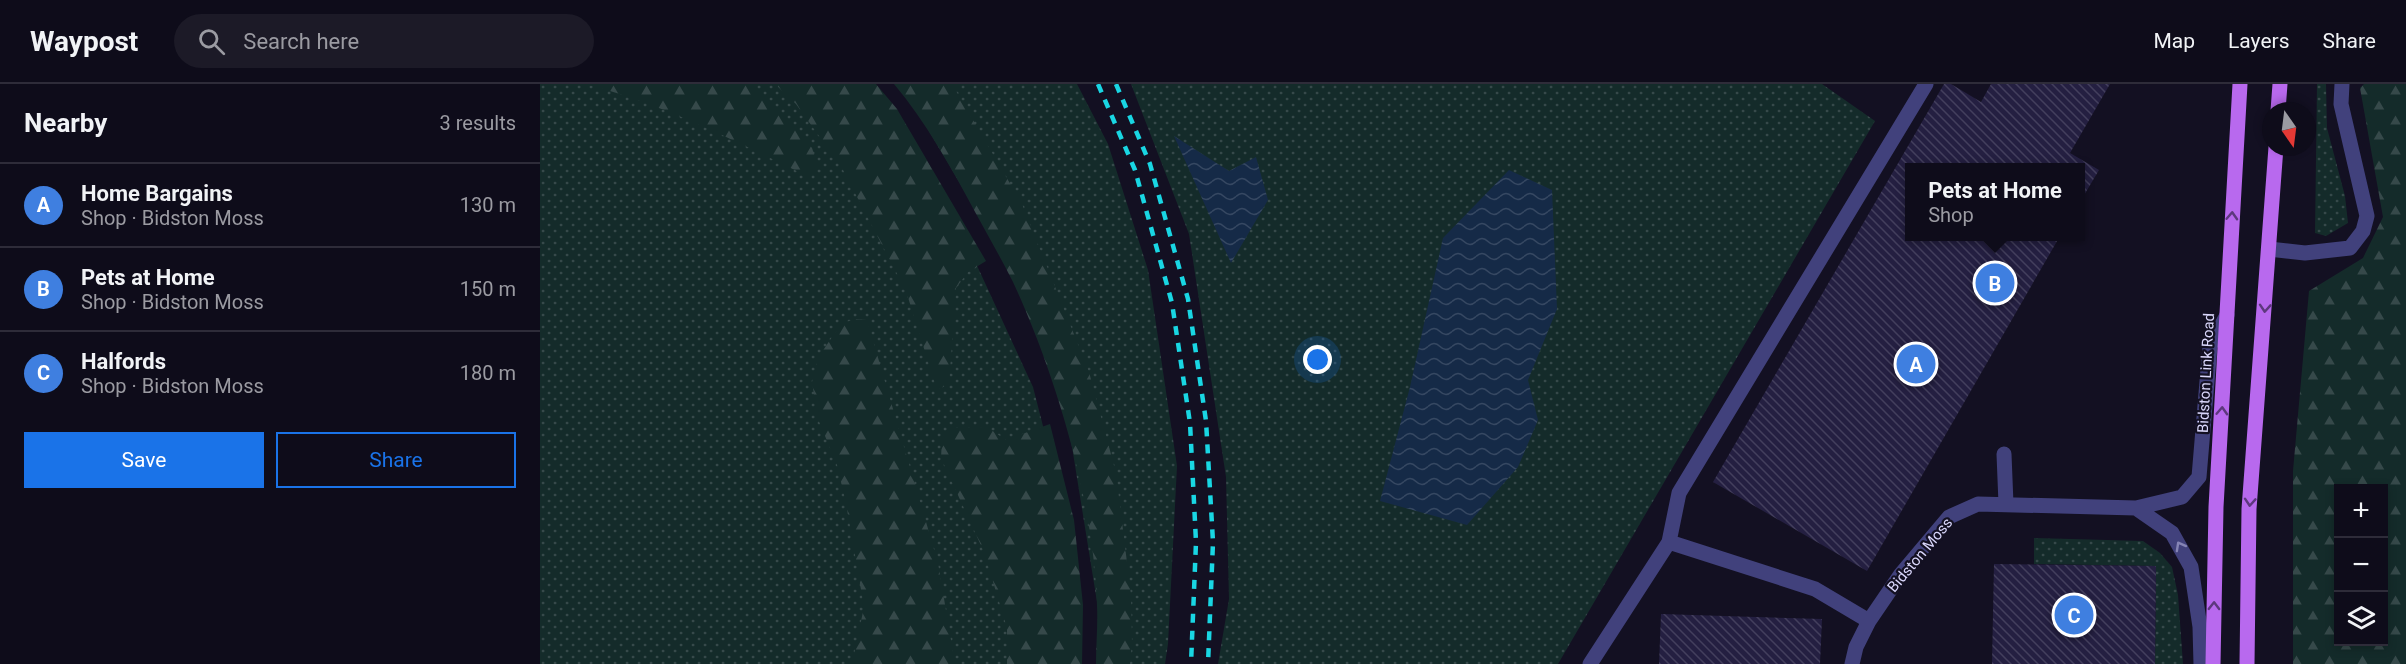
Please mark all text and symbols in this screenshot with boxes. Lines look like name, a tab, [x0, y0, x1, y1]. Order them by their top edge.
search box	[174, 14, 594, 68]
text: Waypost	[30, 25, 138, 58]
icon: search	[195, 25, 228, 58]
text: Search here	[243, 29, 359, 54]
text: Map	[2153, 29, 2195, 53]
text: Layers	[2228, 29, 2289, 53]
text: Share	[2322, 29, 2376, 53]
north arrow	[2262, 102, 2316, 156]
text: Nearby	[24, 108, 107, 138]
text: 3 results	[440, 111, 516, 135]
popup	[1905, 163, 2085, 241]
text: Pets at Home	[1928, 178, 2062, 203]
text: Home Bargains	[81, 181, 233, 206]
text: A	[37, 193, 50, 217]
text: 130 m	[460, 193, 516, 217]
text: Shop	[1928, 203, 1974, 227]
text: Shop · Bidston Moss	[81, 206, 264, 230]
one-way arrow	[2226, 211, 2239, 220]
pin: B	[1976, 260, 2014, 306]
text: Pets at Home	[81, 265, 215, 290]
text: B	[37, 277, 50, 301]
text: 150 m	[460, 277, 516, 301]
text: Shop · Bidston Moss	[81, 290, 264, 314]
one-way arrow	[2258, 303, 2271, 312]
street label: Bidston Link Road	[2194, 312, 2218, 434]
pin: A	[1896, 342, 1936, 386]
your location	[1303, 345, 1332, 374]
text: Halfords	[81, 349, 166, 374]
text: C	[37, 361, 50, 385]
text: 180 m	[460, 361, 516, 385]
text: Shop · Bidston Moss	[81, 374, 264, 398]
one-way arrow	[2215, 406, 2228, 415]
button: Save	[24, 432, 264, 488]
button: Share	[276, 432, 516, 488]
map controls	[2334, 484, 2388, 646]
button: +	[2334, 484, 2388, 538]
one-way arrow	[2244, 497, 2257, 507]
street label: Bidston Moss	[1884, 514, 1956, 596]
button: −	[2334, 538, 2388, 592]
one-way arrow	[2175, 542, 2187, 553]
pin: C	[2054, 592, 2093, 638]
button: layers	[2334, 592, 2388, 646]
one-way arrow	[2208, 601, 2220, 610]

